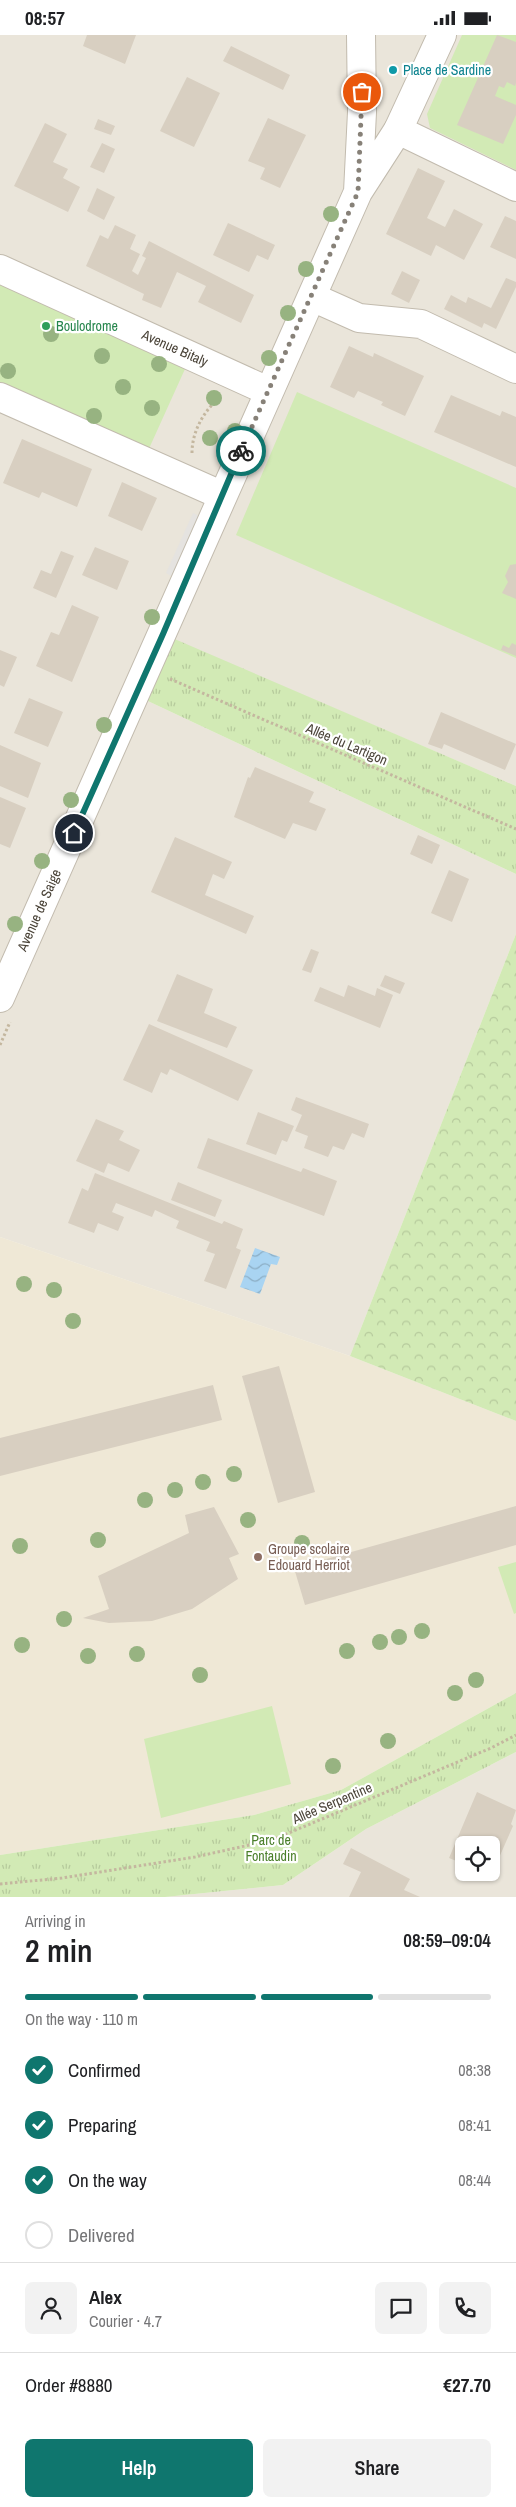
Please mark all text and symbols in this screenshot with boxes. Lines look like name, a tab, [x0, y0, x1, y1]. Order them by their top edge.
text: 08:57	[25, 5, 65, 31]
place label: Place de Sardine	[403, 61, 491, 79]
marker: Place de Sardine	[387, 64, 399, 76]
pin	[341, 71, 383, 113]
icon: bag	[348, 78, 376, 106]
place label: Boulodrome	[56, 317, 118, 335]
marker: Boulodrome	[40, 320, 52, 332]
street label: Avenue Bitaly	[138, 325, 211, 371]
courier	[216, 426, 266, 476]
icon: bike	[227, 437, 255, 465]
street label: Allée du Lartigon	[303, 718, 390, 769]
pin	[53, 812, 95, 854]
icon: home	[60, 819, 88, 847]
street label: Avenue de Saige	[12, 866, 65, 955]
place label: Groupe scolaire Edouard Herriot	[268, 1540, 350, 1574]
marker: Groupe scolaire Edouard Herriot	[252, 1551, 264, 1563]
street label: Allée Serpentine	[288, 1778, 375, 1828]
park label: Parc de Fontaudin	[245, 1831, 297, 1865]
map controls	[455, 1836, 500, 1881]
button: locate	[455, 1836, 500, 1881]
text: Arriving in	[25, 1910, 86, 1932]
text: 08:59–09:04	[403, 1927, 491, 1953]
text: 2 min	[25, 1929, 93, 1972]
text: On the way · 110 m	[25, 2008, 138, 2030]
icon: check	[25, 2056, 53, 2084]
text: Confirmed	[68, 2057, 141, 2083]
text: 08:38	[458, 2059, 491, 2081]
icon: check	[25, 2111, 53, 2139]
text: Preparing	[68, 2112, 136, 2138]
text: 08:41	[458, 2114, 491, 2136]
icon: check	[25, 2166, 53, 2194]
text: On the way	[68, 2167, 147, 2193]
text: 08:44	[458, 2169, 491, 2191]
text: Delivered	[68, 2222, 135, 2248]
button: person	[25, 2282, 77, 2334]
button: chat	[375, 2282, 427, 2334]
button: phone	[439, 2282, 491, 2334]
text: Alex	[89, 2284, 122, 2310]
text: Courier · 4.7	[89, 2310, 162, 2332]
text: Order #8880	[25, 2372, 112, 2398]
text: €27.70	[443, 2372, 491, 2398]
button: Help	[25, 2439, 253, 2497]
button: Share	[263, 2439, 491, 2497]

